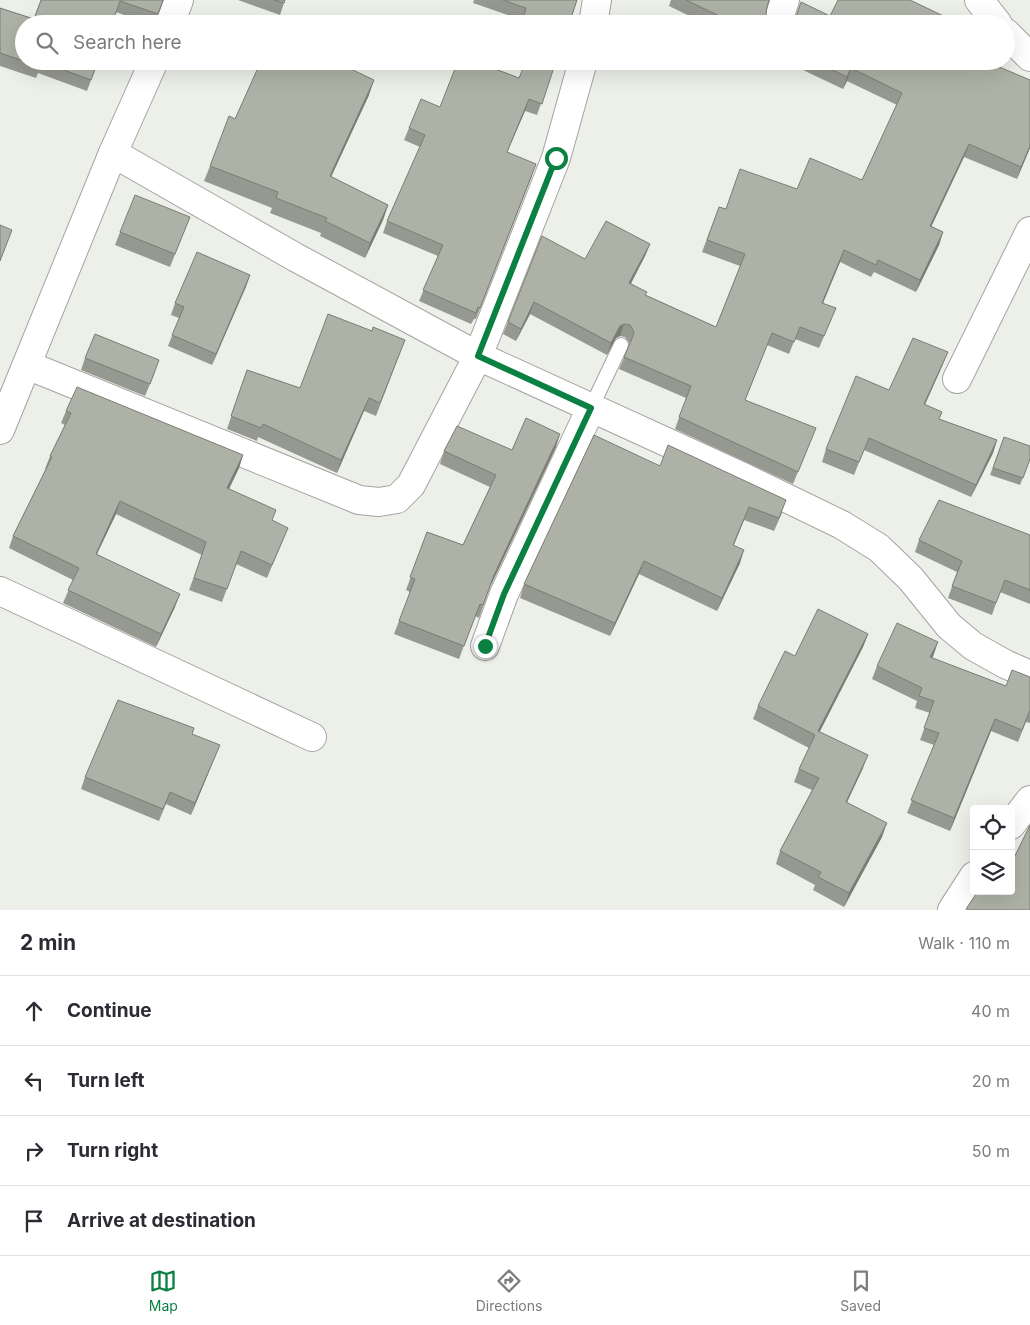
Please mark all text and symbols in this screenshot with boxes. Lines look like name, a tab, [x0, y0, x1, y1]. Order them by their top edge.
search box	[15, 15, 1015, 70]
icon: search	[33, 29, 61, 57]
text: Search here	[73, 31, 182, 54]
route start	[545, 147, 568, 170]
route end	[474, 635, 497, 658]
map controls	[970, 805, 1015, 895]
button: locate	[970, 805, 1015, 850]
button: layers	[970, 850, 1015, 895]
text: 2 min	[20, 930, 76, 955]
text: Walk · 110 m	[918, 933, 1010, 953]
icon: ahead	[20, 997, 48, 1025]
text: Continue	[67, 999, 152, 1022]
text: 40 m	[971, 1001, 1010, 1021]
icon: left	[20, 1067, 48, 1095]
text: Turn left	[67, 1069, 145, 1092]
text: 20 m	[972, 1071, 1010, 1091]
icon: right	[20, 1137, 48, 1165]
text: Turn right	[67, 1139, 158, 1162]
text: 50 m	[972, 1141, 1010, 1161]
icon: arrive	[20, 1207, 48, 1235]
text: Arrive at destination	[67, 1209, 256, 1232]
tab: Map	[149, 1267, 178, 1314]
tab: Directions	[476, 1267, 542, 1314]
tab: Saved	[840, 1267, 881, 1314]

